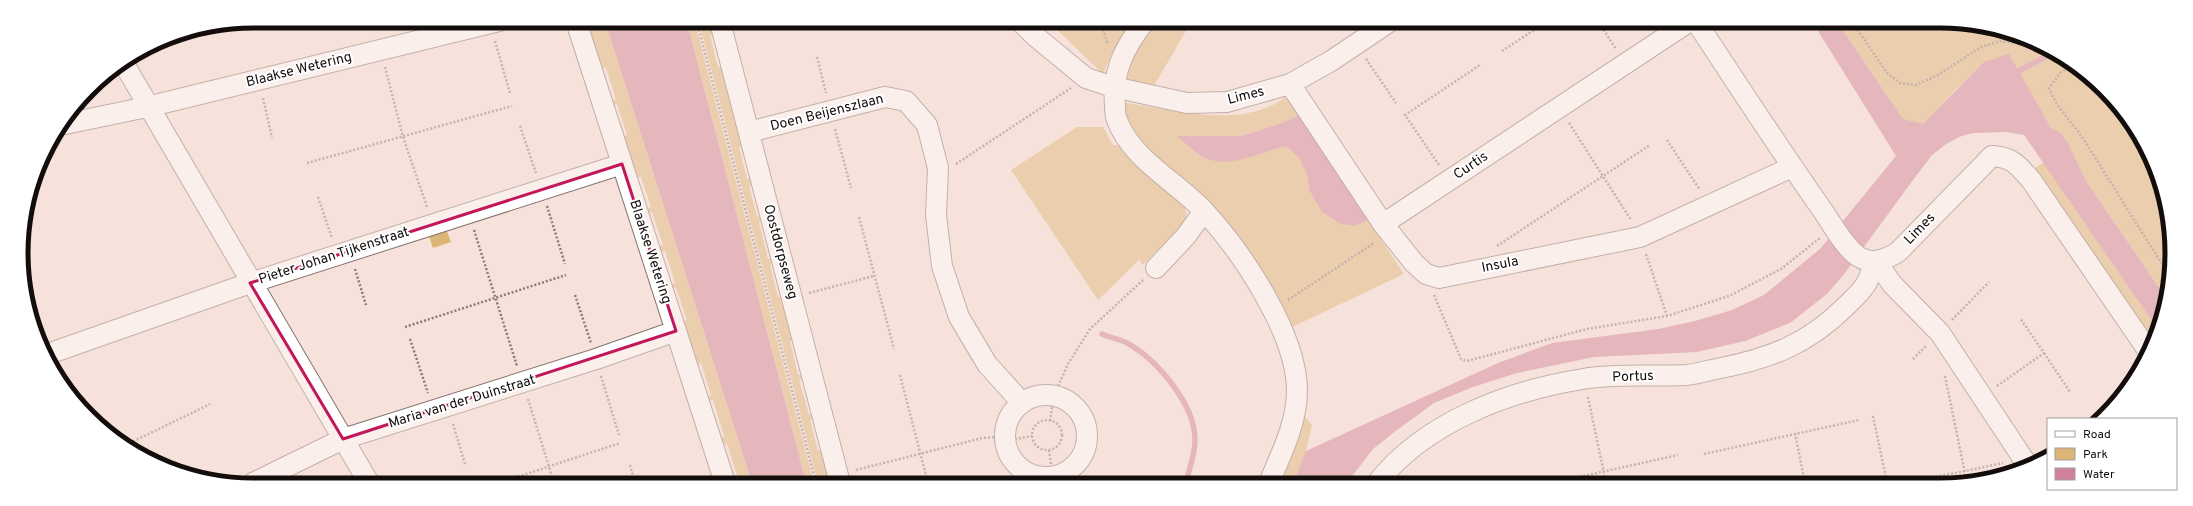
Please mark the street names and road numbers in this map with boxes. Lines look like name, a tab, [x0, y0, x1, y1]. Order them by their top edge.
street label: Blaakse Wetering	[244, 49, 354, 91]
street label: Limes	[1226, 83, 1266, 109]
street label: Doen Beijenszlaan	[769, 91, 885, 135]
street label: Curtis	[1451, 148, 1491, 184]
street label: Blaakse Wetering	[625, 198, 675, 306]
street label: Oostdorpseweg	[759, 203, 801, 301]
street label: Limes	[1901, 210, 1939, 248]
street label: Pieter Johan Tijkenstraat	[257, 224, 411, 288]
street label: Insula	[1480, 253, 1520, 277]
street label: Portus	[1612, 368, 1654, 386]
street label: Maria van der Duinstraat	[386, 372, 538, 432]

